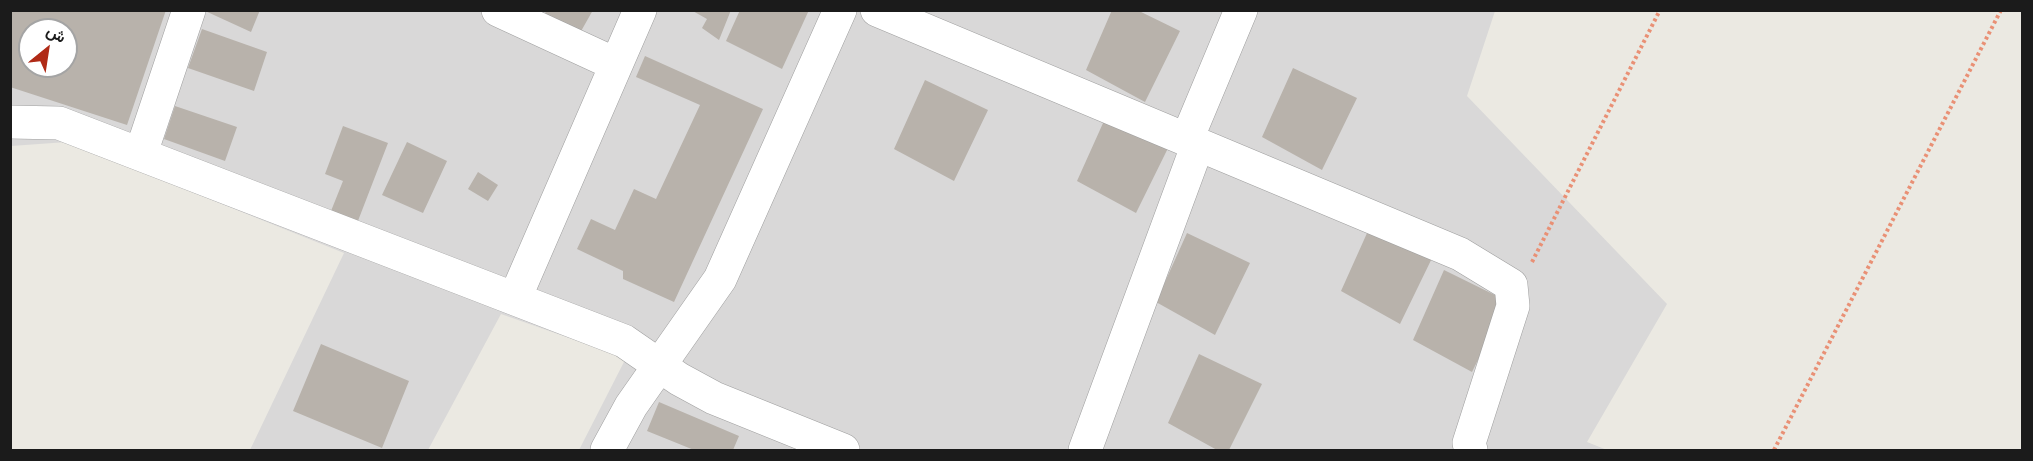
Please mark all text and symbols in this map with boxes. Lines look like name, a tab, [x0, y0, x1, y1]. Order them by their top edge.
north arrow	[18, 18, 78, 78]
text: ش	[43, 21, 69, 47]

